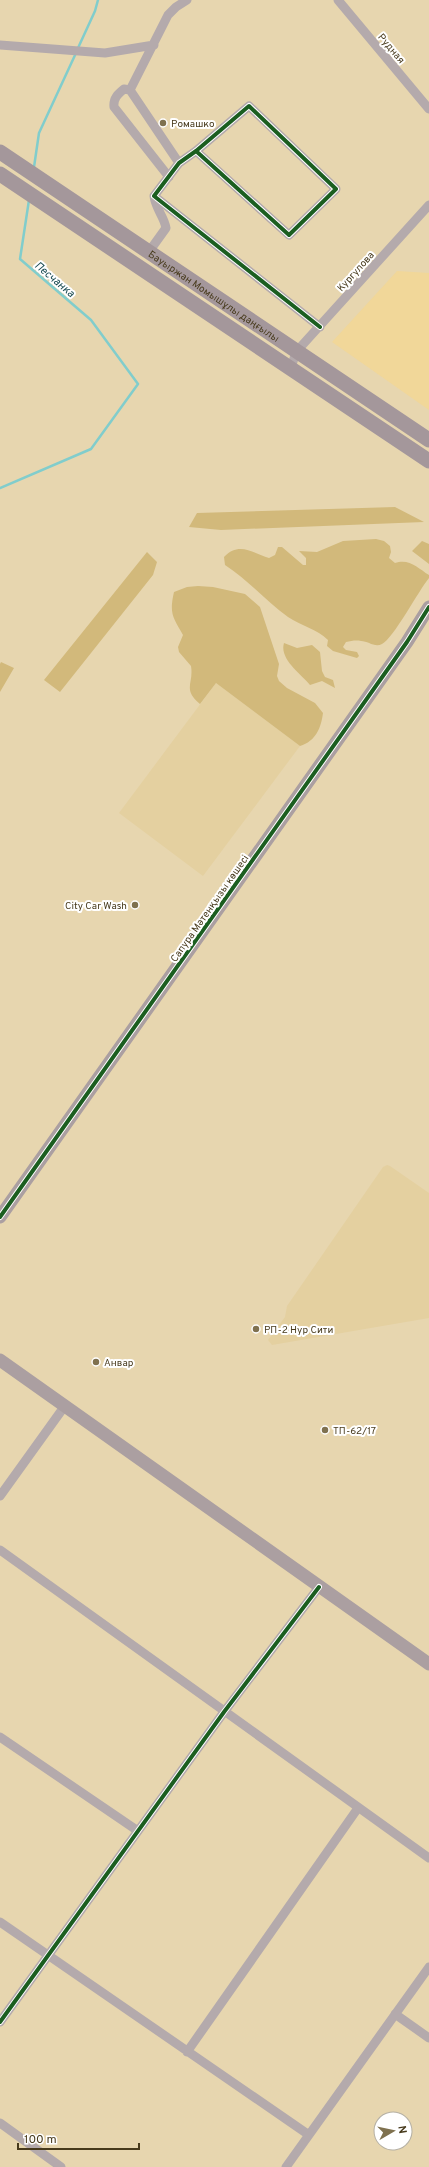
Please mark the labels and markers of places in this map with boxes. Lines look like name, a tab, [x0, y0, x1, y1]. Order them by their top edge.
marker: Ромашко	[158, 118, 168, 128]
place label: Ромашко	[171, 118, 215, 131]
place label: City Car Wash	[65, 900, 127, 913]
marker: City Car Wash	[130, 900, 140, 910]
marker: РП-2 Нур Сити	[251, 1324, 261, 1334]
place label: РП-2 Нур Сити	[264, 1324, 333, 1337]
marker: Анвар	[91, 1357, 101, 1367]
place label: Анвар	[104, 1357, 134, 1370]
marker: ТП-62/17	[320, 1425, 330, 1435]
place label: ТП-62/17	[333, 1425, 376, 1438]

